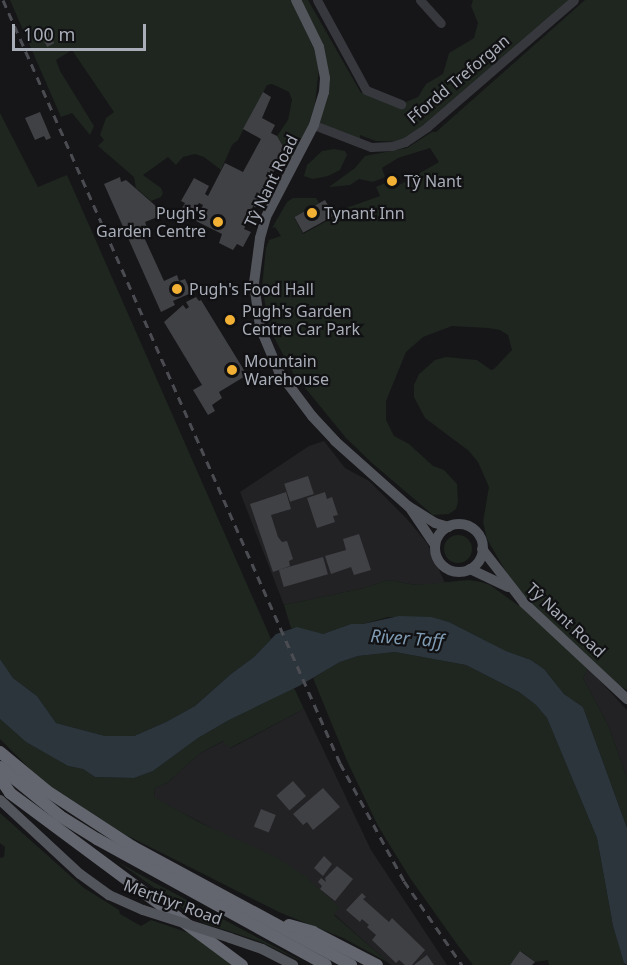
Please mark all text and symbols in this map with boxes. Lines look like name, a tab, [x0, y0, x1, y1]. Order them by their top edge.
scale bar	[15, 12, 148, 50]
text: 100 m	[23, 22, 75, 46]
street label: Ffordd Treforgan	[403, 31, 513, 127]
street label: Tŷ Nant Road	[240, 132, 302, 230]
place label: Tŷ Nant	[404, 171, 462, 191]
marker: Tŷ Nant	[385, 174, 399, 188]
place label: Pugh's Garden Centre	[96, 203, 206, 241]
place label: Tynant Inn	[324, 203, 405, 223]
marker: Tynant Inn	[305, 206, 319, 220]
marker: Pugh's Garden Centre	[211, 215, 225, 229]
place label: Pugh's Food Hall	[189, 279, 314, 299]
marker: Pugh's Food Hall	[170, 282, 184, 296]
place label: Pugh's Garden Centre Car Park	[242, 301, 360, 339]
marker: Pugh's Garden Centre Car Park	[223, 313, 237, 327]
place label: Mountain Warehouse	[244, 351, 329, 389]
marker: Mountain Warehouse	[225, 363, 239, 377]
street label: Tŷ Nant Road	[523, 579, 609, 661]
water label: River Taff	[370, 625, 444, 651]
street label: Merthyr Road	[121, 875, 225, 929]

